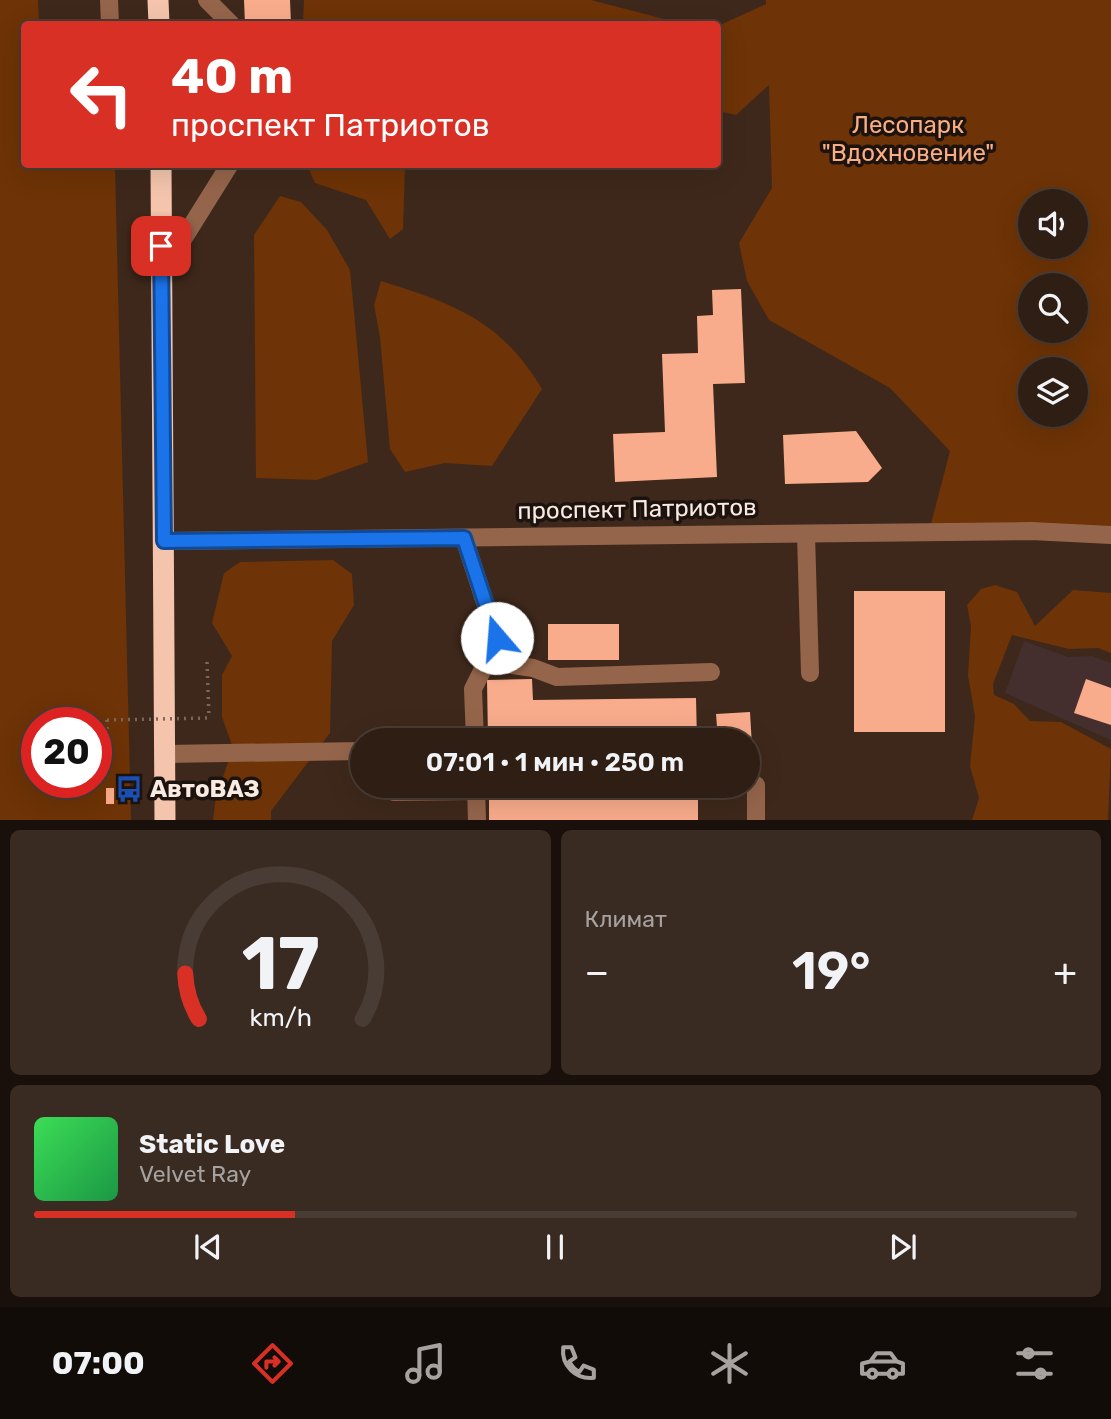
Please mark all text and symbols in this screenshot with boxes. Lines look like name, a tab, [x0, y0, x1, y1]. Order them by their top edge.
text: 40 m	[171, 47, 293, 105]
icon: left	[56, 49, 147, 140]
text: проспект Патриотов	[171, 106, 490, 144]
park label: Лесопарк "Вдохновение"	[822, 111, 994, 167]
map controls	[1018, 189, 1088, 427]
button: sound	[1018, 189, 1088, 259]
pin	[131, 216, 191, 276]
icon: arrive	[142, 227, 180, 265]
button: search	[1018, 273, 1088, 343]
button: layers	[1018, 357, 1088, 427]
street label: проспект Патриотов	[517, 493, 757, 525]
position arrow	[460, 601, 534, 675]
speed limit sign: 20	[21, 707, 112, 798]
text: 07:01 · 1 мин · 250 m	[426, 747, 684, 778]
bus stop icon: АвтоВАЗ	[114, 774, 144, 804]
place label: АвтоВАЗ	[150, 775, 260, 803]
text: Климат	[585, 905, 667, 933]
text: 17	[241, 921, 319, 1007]
text: 19°	[792, 940, 871, 1002]
text: −	[585, 949, 609, 995]
text: +	[1053, 949, 1077, 995]
text: km/h	[249, 1002, 311, 1031]
text: Static Love	[139, 1129, 285, 1160]
text: Velvet Ray	[139, 1160, 251, 1188]
icon: previous	[189, 1228, 227, 1266]
icon: pause	[536, 1228, 574, 1266]
icon: next	[884, 1228, 922, 1266]
icon: directions	[248, 1339, 297, 1388]
icon: music	[401, 1339, 450, 1388]
icon: phone	[553, 1339, 602, 1388]
icon: climate	[705, 1339, 754, 1388]
icon: car	[858, 1339, 907, 1388]
icon: filters	[1010, 1339, 1059, 1388]
text: 07:00	[52, 1344, 145, 1382]

